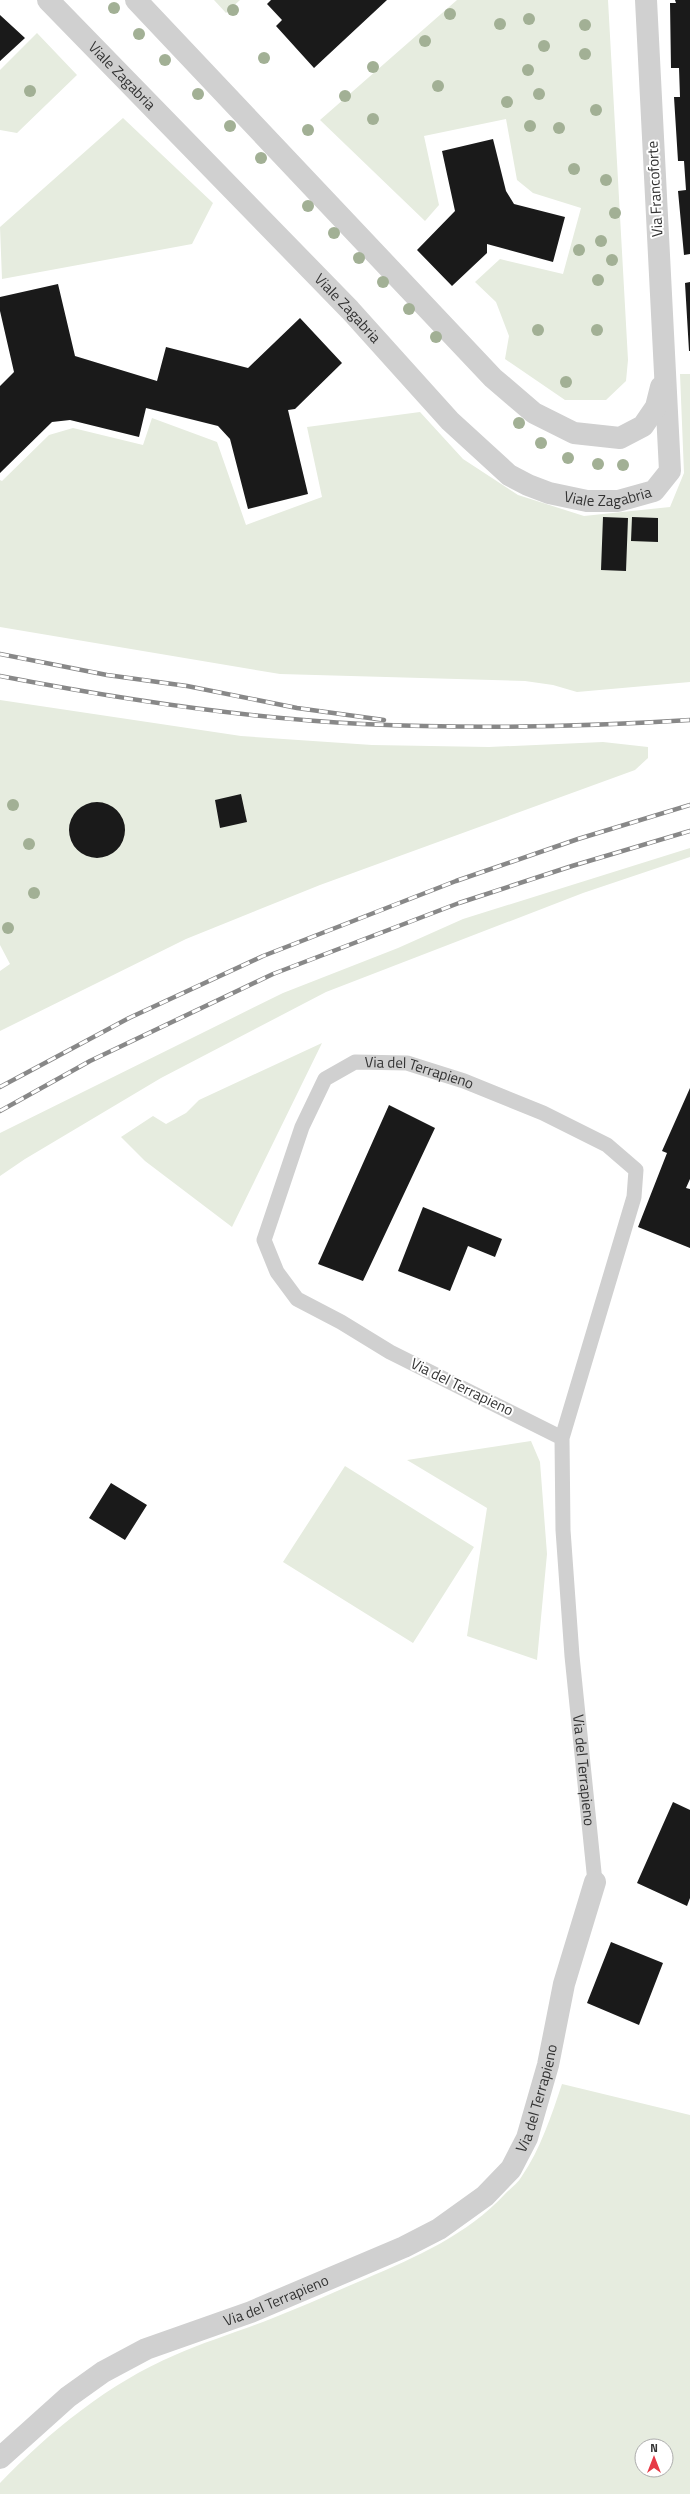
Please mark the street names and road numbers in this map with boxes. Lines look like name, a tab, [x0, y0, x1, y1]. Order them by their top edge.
street label: Viale Zagabria	[83, 36, 162, 116]
street label: Via Francoforte	[640, 140, 669, 238]
street label: Viale Zagabria	[309, 268, 387, 349]
street label: Viale Zagabria	[562, 480, 655, 512]
street label: Via del Terrapieno	[364, 1050, 478, 1095]
street label: Via del Terrapieno	[407, 1352, 518, 1421]
street label: Via del Terrapieno	[567, 1713, 601, 1827]
street label: Via del Terrapieno	[509, 2042, 563, 2156]
street label: Via del Terrapieno	[220, 2268, 332, 2332]

